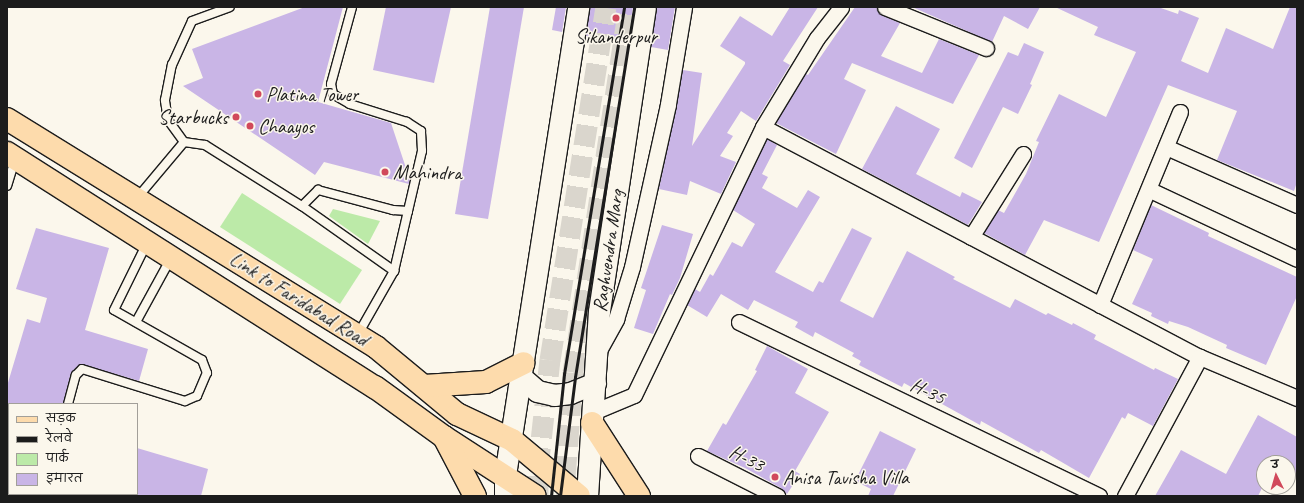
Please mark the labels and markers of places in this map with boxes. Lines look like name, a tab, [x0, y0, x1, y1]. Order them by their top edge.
marker: Sikanderpur	[611, 13, 621, 23]
place label: Sikanderpur	[575, 24, 657, 48]
place label: Platina Tower	[266, 82, 358, 106]
marker: Platina Tower	[253, 89, 263, 99]
place label: Starbucks	[158, 105, 228, 129]
marker: Starbucks	[231, 112, 241, 122]
place label: Chaayos	[258, 114, 314, 138]
marker: Chaayos	[245, 121, 255, 131]
place label: Mahindra	[393, 160, 461, 184]
marker: Mahindra	[380, 167, 390, 177]
place label: Anisa Tavisha Villa	[783, 465, 909, 489]
marker: Anisa Tavisha Villa	[770, 472, 780, 482]

